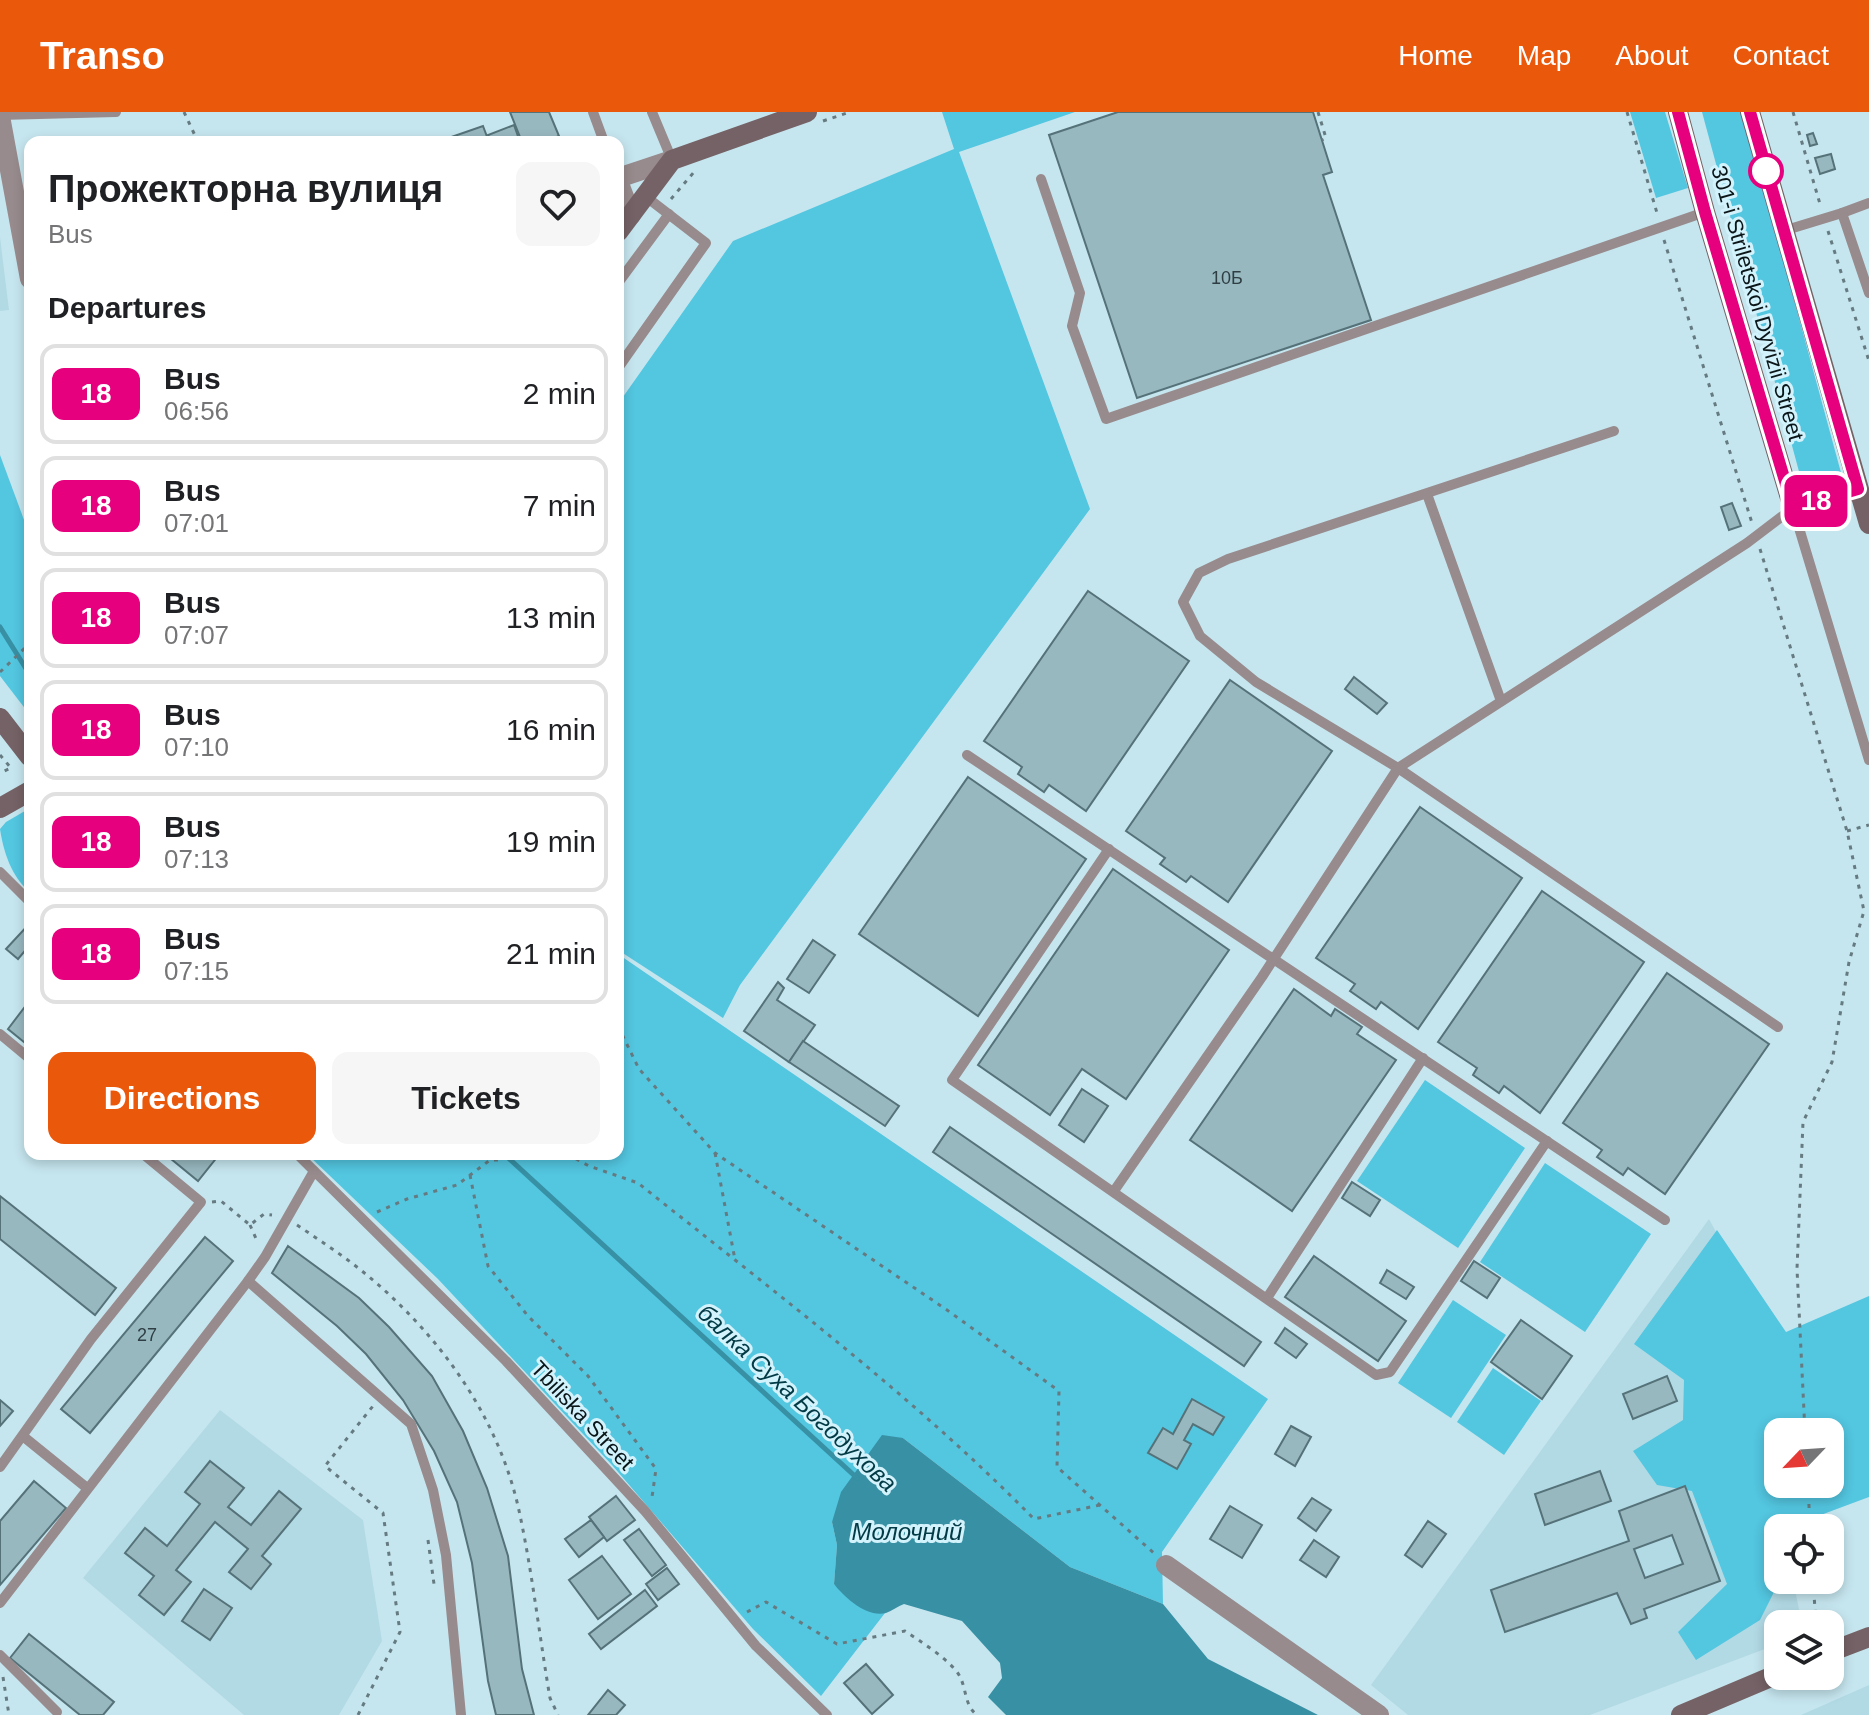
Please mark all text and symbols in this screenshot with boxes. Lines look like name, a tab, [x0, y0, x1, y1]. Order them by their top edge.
text: Transo	[40, 35, 165, 77]
text: Home	[1398, 40, 1473, 71]
text: Map	[1517, 40, 1571, 71]
text: About	[1615, 40, 1689, 71]
text: Contact	[1733, 40, 1829, 71]
unlabelled marker	[1749, 154, 1783, 188]
button: heart	[516, 162, 600, 246]
street label: 301-i Striletskoi Dyvizii Street	[1706, 163, 1809, 444]
text: Прожекторна вулиця	[48, 168, 443, 210]
text: Bus	[48, 219, 93, 249]
house number: 10Б	[1211, 268, 1243, 288]
text: Departures	[48, 291, 206, 324]
text: Bus	[164, 362, 221, 395]
text: 2 min	[523, 377, 596, 410]
text: 18	[80, 378, 112, 409]
text: 06:56	[164, 396, 229, 426]
text: Bus	[164, 474, 221, 507]
line badge: 18	[1780, 475, 1852, 527]
text: 18	[1800, 485, 1832, 516]
text: 7 min	[523, 489, 596, 522]
text: 18	[80, 490, 112, 521]
text: 07:01	[164, 508, 229, 538]
text: Bus	[164, 586, 221, 619]
text: 13 min	[506, 601, 596, 634]
text: 18	[80, 602, 112, 633]
text: 07:07	[164, 620, 229, 650]
text: Bus	[164, 698, 221, 731]
text: 16 min	[506, 713, 596, 746]
text: 18	[80, 714, 112, 745]
text: 07:10	[164, 732, 229, 762]
text: Bus	[164, 810, 221, 843]
text: 19 min	[506, 825, 596, 858]
text: 18	[80, 826, 112, 857]
text: 07:13	[164, 844, 229, 874]
text: Bus	[164, 922, 221, 955]
text: 21 min	[506, 937, 596, 970]
text: 18	[80, 938, 112, 969]
text: 07:15	[164, 956, 229, 986]
button: Directions	[48, 1052, 316, 1144]
button: Tickets	[332, 1052, 600, 1144]
water label: балка Суха Богодухова	[692, 1299, 902, 1497]
house number: 27	[137, 1325, 157, 1345]
street label: Tbiliska Street	[526, 1356, 639, 1475]
north arrow	[1764, 1418, 1844, 1498]
map controls	[1764, 1418, 1844, 1690]
button: locate	[1764, 1514, 1844, 1594]
water label: Молочний	[852, 1518, 962, 1545]
button: layers	[1764, 1610, 1844, 1690]

